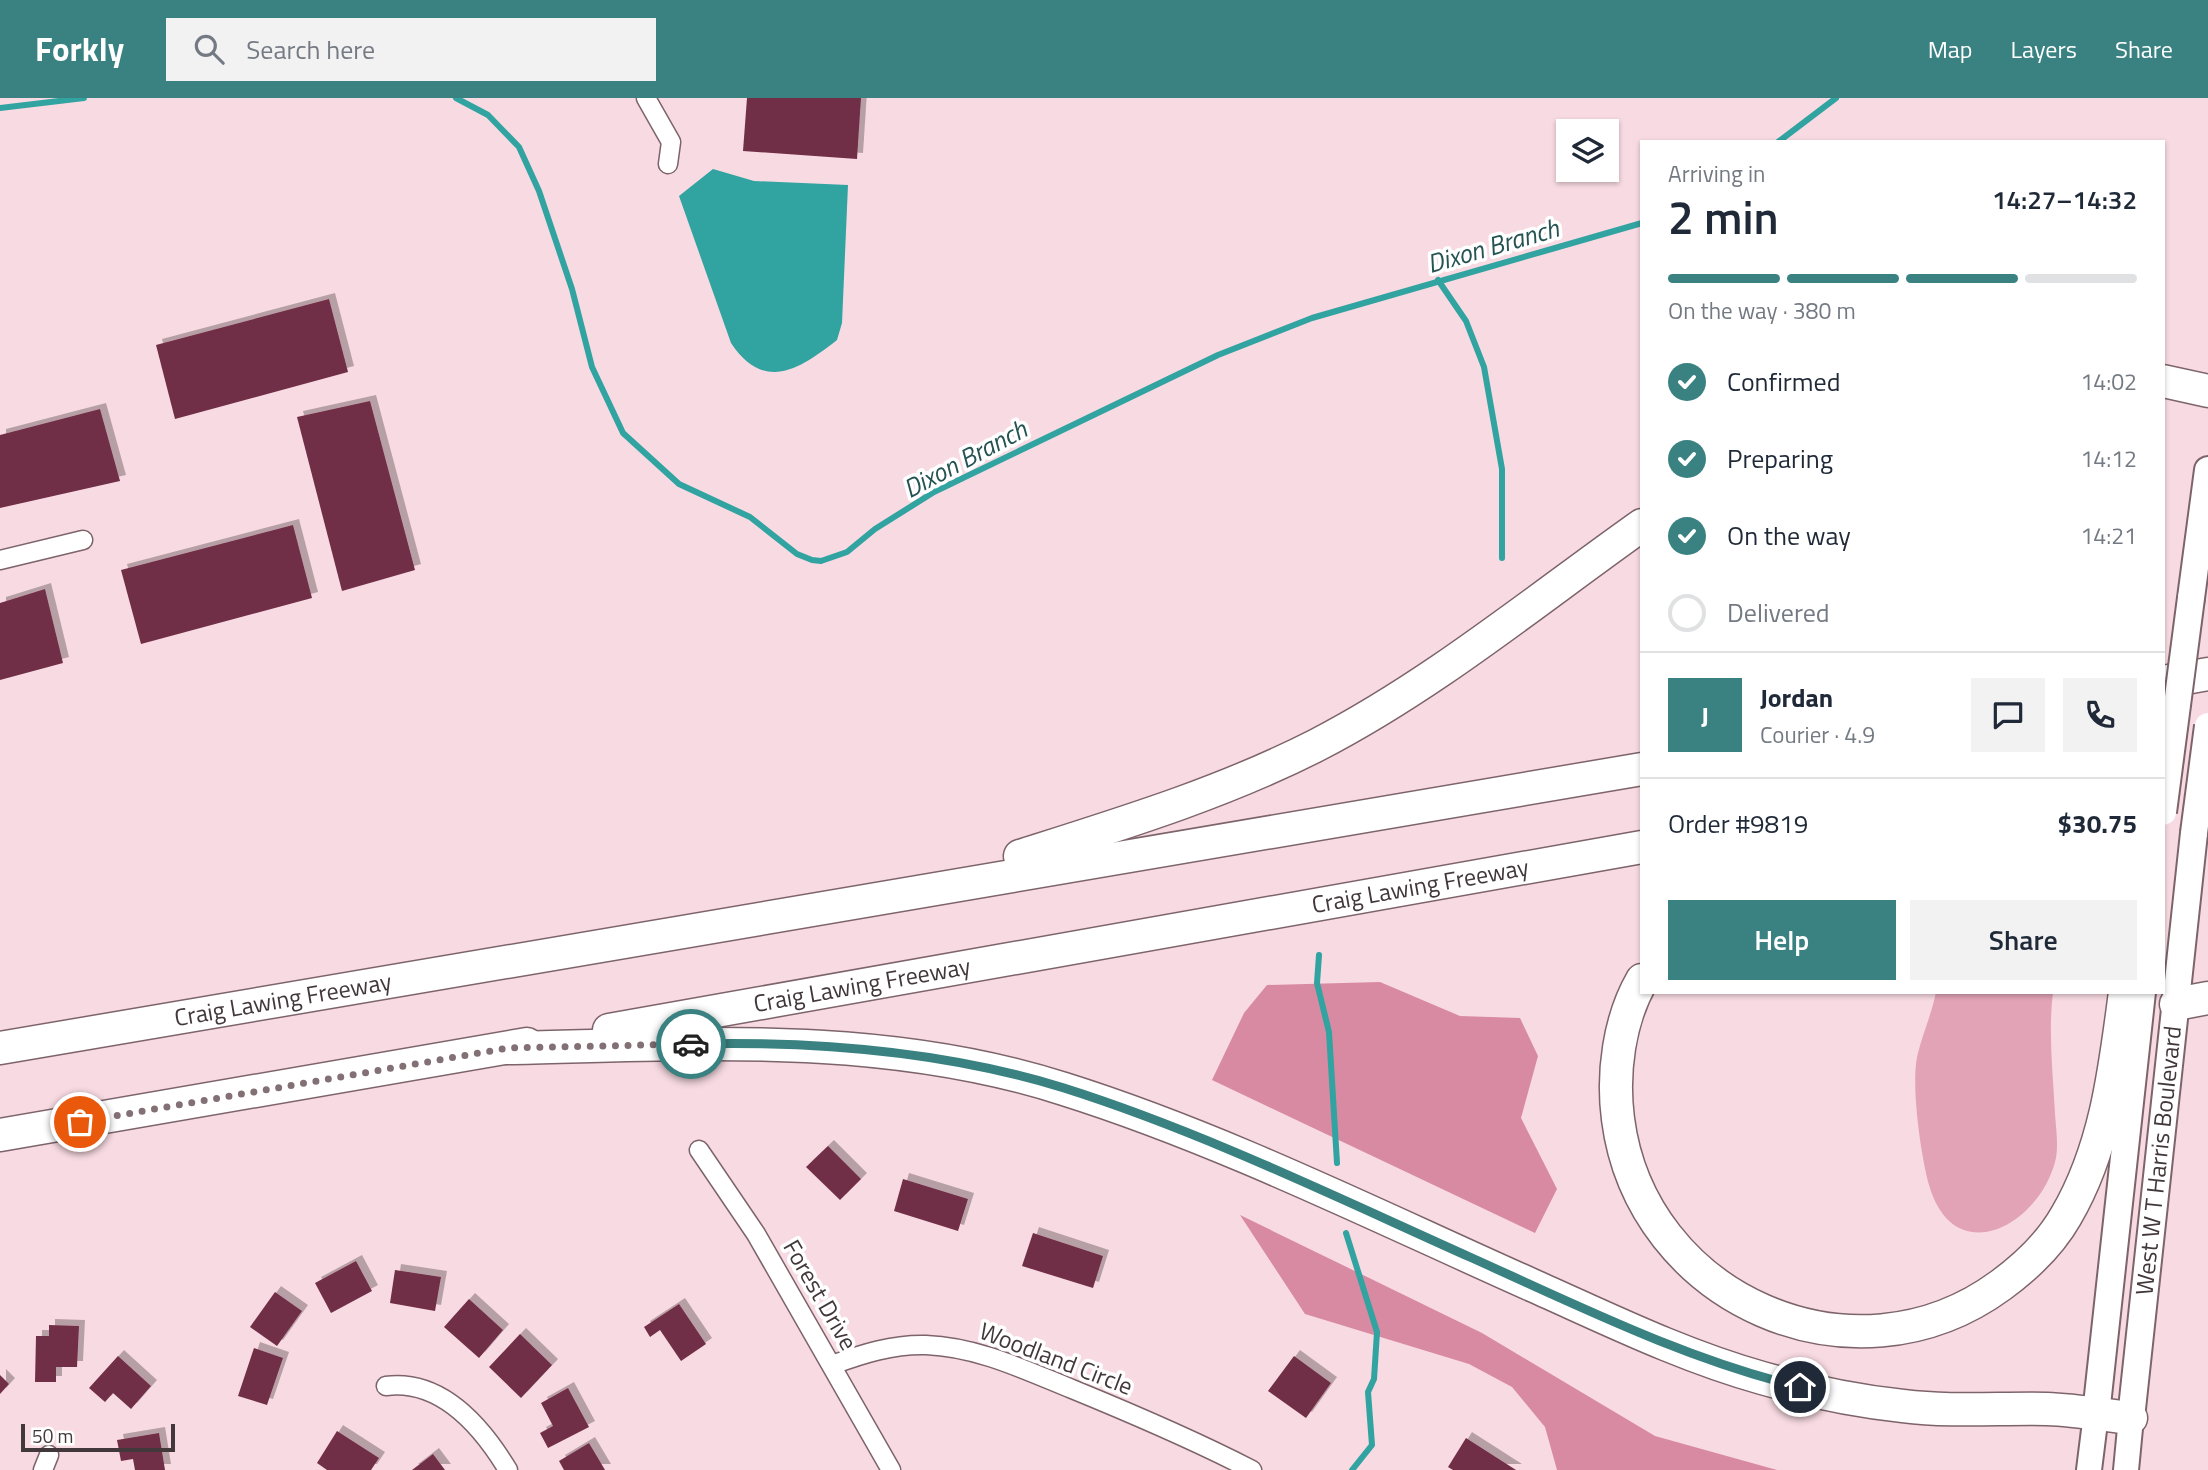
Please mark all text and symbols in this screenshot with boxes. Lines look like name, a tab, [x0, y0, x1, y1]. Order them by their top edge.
search box	[166, 18, 656, 81]
text: Forkly	[35, 24, 124, 74]
icon: search	[190, 30, 228, 68]
text: Search here	[246, 30, 375, 69]
text: Map	[1928, 31, 1973, 67]
text: Layers	[2011, 31, 2077, 67]
text: Share	[2115, 31, 2173, 67]
map controls	[1556, 119, 1619, 182]
button: layers	[1556, 119, 1619, 182]
text: Arriving in	[1668, 156, 1765, 191]
text: 14:27–14:32	[1992, 180, 2137, 219]
text: 2 min	[1668, 182, 1779, 252]
water label: Dixon Branch	[1422, 208, 1564, 283]
text: On the way · 380 m	[1668, 293, 1856, 328]
text: Confirmed	[1727, 362, 1841, 401]
icon: check	[1668, 363, 1706, 401]
text: 14:02	[2080, 364, 2137, 399]
water label: Dixon Branch	[896, 409, 1035, 508]
text: Preparing	[1727, 439, 1833, 478]
icon: check	[1668, 440, 1706, 478]
text: 14:12	[2080, 441, 2137, 476]
text: On the way	[1727, 516, 1851, 555]
icon: check	[1668, 517, 1706, 555]
text: 14:21	[2080, 518, 2137, 553]
text: Delivered	[1727, 593, 1830, 632]
text: Jordan	[1760, 678, 1833, 717]
button: chat	[1971, 678, 2045, 752]
button: phone	[2063, 678, 2137, 752]
text: J	[1701, 696, 1709, 735]
text: Courier · 4.9	[1760, 717, 1875, 752]
text: Order #9819	[1668, 804, 1808, 843]
text: $30.75	[2058, 804, 2137, 843]
street label: Craig Lawing Freeway	[1309, 848, 1532, 922]
button: Help	[1668, 900, 1896, 980]
button: Share	[1910, 900, 2137, 980]
street label: Craig Lawing Freeway	[751, 947, 974, 1021]
street label: Craig Lawing Freeway	[171, 963, 395, 1035]
courier	[656, 1009, 726, 1079]
street label: West W T Harris Boulevard	[2125, 1024, 2190, 1297]
icon: car	[672, 1025, 710, 1063]
pin	[50, 1092, 110, 1152]
icon: bag	[61, 1103, 99, 1141]
street label: Forest Drive	[775, 1232, 867, 1357]
street label: Woodland Circle	[974, 1312, 1138, 1404]
pin	[1770, 1357, 1830, 1417]
icon: home	[1781, 1368, 1819, 1406]
scale bar	[21, 1421, 175, 1453]
text: 50 m	[32, 1421, 73, 1450]

